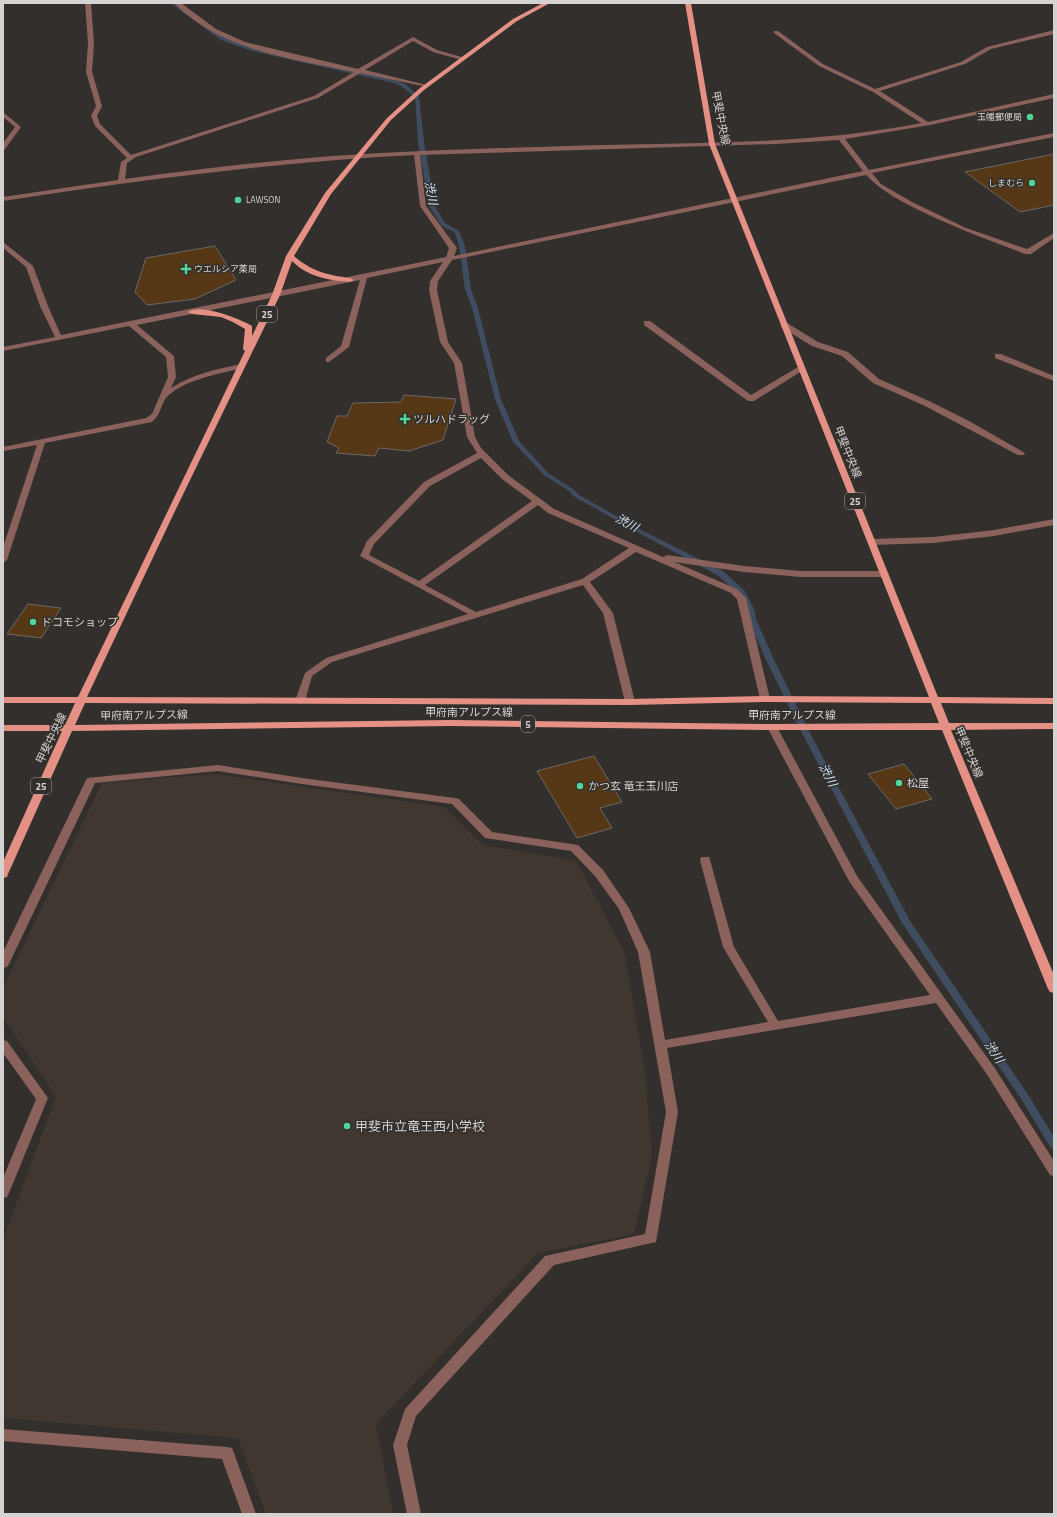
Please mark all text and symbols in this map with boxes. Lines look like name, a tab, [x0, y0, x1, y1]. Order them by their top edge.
street label: 甲斐中央線	[708, 89, 734, 147]
place label: 玉幡郵便局	[977, 110, 1022, 123]
marker: 玉幡郵便局	[1025, 112, 1035, 122]
place label: しまむら	[988, 176, 1024, 189]
marker: しまむら	[1027, 178, 1037, 188]
water label: 渋川	[420, 179, 443, 208]
place label: LAWSON	[246, 193, 280, 206]
marker: LAWSON	[233, 195, 243, 205]
place label: ウエルシア薬局	[194, 262, 257, 275]
marker: ウエルシア薬局	[181, 264, 191, 274]
road number: 25	[257, 306, 277, 322]
place label: ツルハドラッグ	[413, 411, 490, 427]
marker: ツルハドラッグ	[400, 414, 410, 424]
street label: 甲斐中央線	[830, 424, 866, 480]
road number: 25	[845, 493, 865, 509]
water label: 渋川	[612, 509, 644, 538]
place label: ドコモショップ	[41, 614, 118, 630]
marker: ドコモショップ	[28, 617, 38, 627]
street label: 甲府南アルプス線	[425, 704, 513, 720]
street label: 甲府南アルプス線	[100, 706, 188, 724]
street label: 甲府南アルプス線	[748, 707, 836, 723]
street label: 甲斐中央線	[32, 710, 70, 766]
road number: 5	[521, 716, 535, 732]
street label: 甲斐中央線	[951, 724, 987, 780]
water label: 渋川	[814, 760, 843, 792]
place label: 松屋	[907, 775, 929, 791]
road number: 25	[31, 778, 51, 794]
place label: かつ玄 竜王玉川店	[588, 778, 678, 794]
marker: 松屋	[894, 778, 904, 788]
marker: かつ玄 竜王玉川店	[575, 781, 585, 791]
water label: 渋川	[980, 1036, 1010, 1069]
place label: 甲斐市立竜王西小学校	[355, 1116, 485, 1136]
marker: 甲斐市立竜王西小学校	[342, 1121, 352, 1131]

